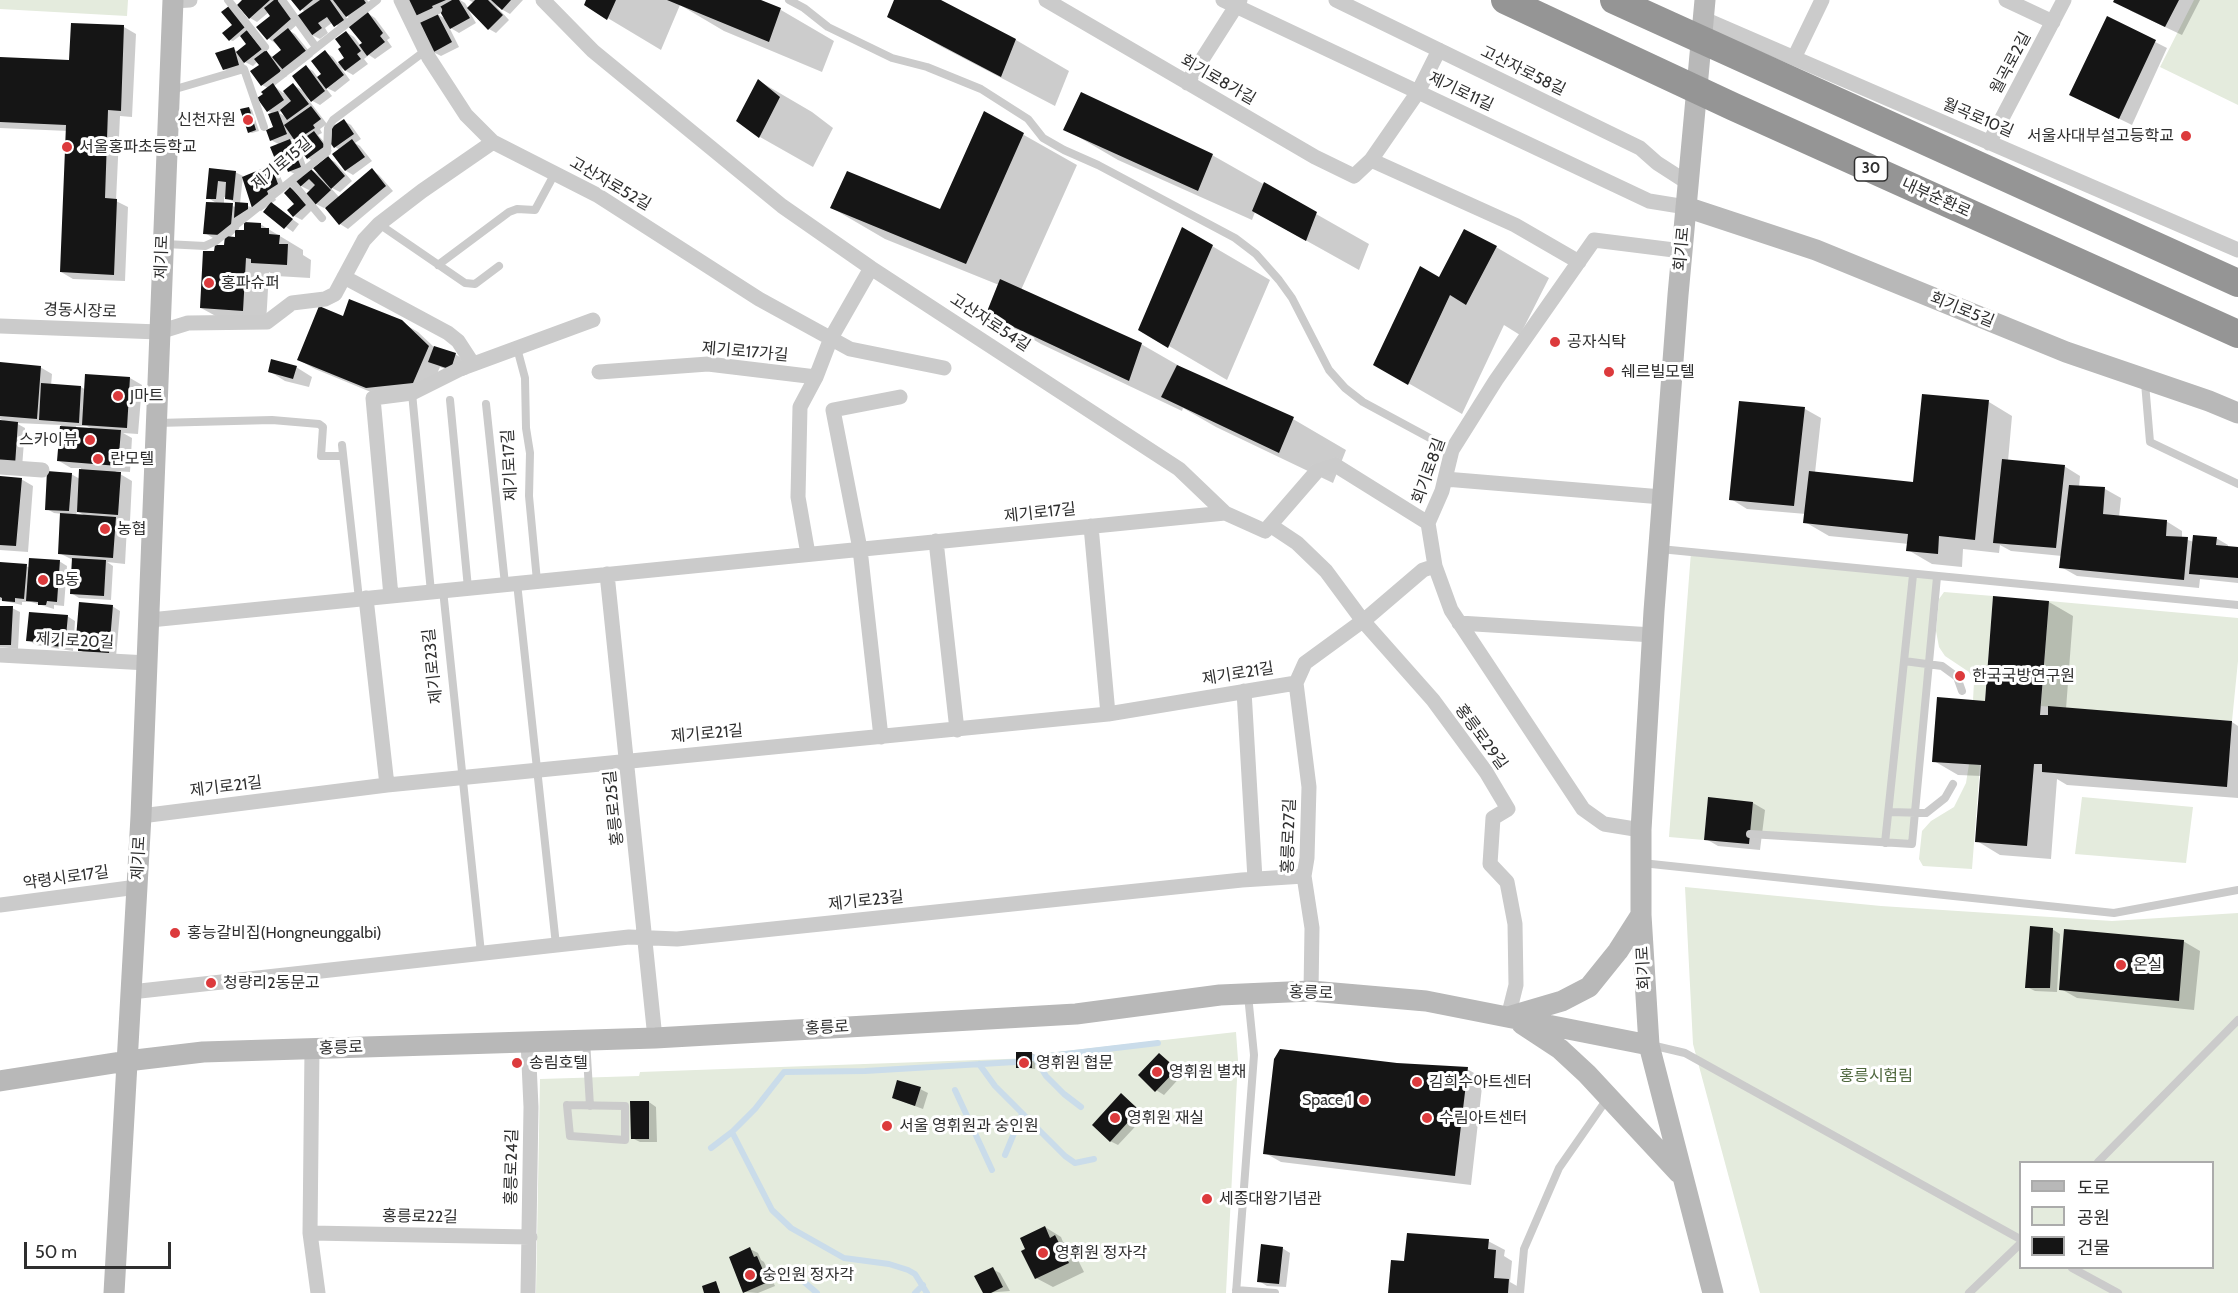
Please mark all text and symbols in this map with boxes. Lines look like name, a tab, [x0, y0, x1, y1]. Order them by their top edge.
street label: 월곡로2길	[1987, 29, 2035, 97]
street label: 고산자로58길	[1477, 42, 1569, 100]
street label: 회기로8가길	[1177, 51, 1259, 109]
street label: 제기로11길	[1426, 69, 1496, 115]
street label: 월곡로10길	[1940, 94, 2016, 142]
place label: 신천자원	[177, 110, 236, 130]
marker: 신천자원	[241, 113, 255, 127]
place label: 서울사대부설고등학교	[2027, 126, 2174, 146]
marker: 서울사대부설고등학교	[2179, 129, 2193, 143]
street label: 제기로15길	[248, 133, 316, 195]
place label: 서울홍파초등학교	[79, 137, 197, 157]
marker: 서울홍파초등학교	[60, 140, 74, 154]
street label: 고산자로52길	[566, 153, 654, 215]
road number: 30	[1854, 157, 1888, 181]
street label: 내부순환로	[1898, 174, 1974, 222]
street label: 회기로	[1671, 226, 1693, 272]
street label: 제기로	[152, 235, 172, 279]
place label: 홍파슈퍼	[221, 273, 280, 293]
marker: 홍파슈퍼	[202, 276, 216, 290]
street label: 회기로5길	[1927, 288, 1997, 332]
street label: 고산자로54길	[946, 290, 1034, 356]
street label: 경동시장로	[43, 300, 117, 322]
place label: 공자식탁	[1567, 332, 1626, 352]
marker: 공자식탁	[1548, 335, 1562, 349]
street label: 제기로17가길	[701, 339, 789, 365]
place label: 쉐르빌모텔	[1621, 362, 1695, 382]
marker: 쉐르빌모텔	[1602, 365, 1616, 379]
place label: J마트	[130, 386, 164, 406]
marker: J마트	[111, 389, 125, 403]
street label: 제기로17길	[499, 428, 521, 502]
place label: 스카이뷰	[19, 430, 78, 450]
marker: 스카이뷰	[83, 433, 97, 447]
street label: 회기로8길	[1408, 435, 1450, 507]
place label: 란모텔	[110, 449, 154, 469]
marker: 란모텔	[91, 452, 105, 466]
street label: 제기로17길	[1003, 500, 1077, 526]
place label: 농협	[117, 519, 146, 539]
marker: 농협	[98, 522, 112, 536]
place label: B동	[55, 570, 79, 590]
marker: B동	[36, 573, 50, 587]
street label: 제기로23길	[419, 627, 447, 705]
street label: 제기로20길	[35, 629, 115, 653]
street label: 제기로21길	[1201, 659, 1275, 689]
place label: 한국국방연구원	[1972, 666, 2075, 686]
marker: 한국국방연구원	[1953, 669, 1967, 683]
street label: 홍릉로29길	[1451, 700, 1511, 774]
street label: 제기로21길	[670, 721, 744, 747]
street label: 홍릉로25길	[600, 769, 628, 847]
street label: 제기로21길	[189, 773, 263, 801]
street label: 홍릉로27길	[1278, 798, 1300, 874]
street label: 제기로	[128, 835, 150, 881]
street label: 약령시로17길	[22, 862, 110, 894]
street label: 제기로23길	[827, 887, 905, 915]
place label: 홍능갈비집(Hongneunggalbi)	[187, 923, 382, 943]
marker: 홍능갈비집(Hongneunggalbi)	[168, 926, 182, 940]
street label: 회기로	[1633, 945, 1655, 991]
place label: 온실	[2133, 955, 2162, 975]
marker: 온실	[2114, 958, 2128, 972]
place label: 청량리2동문고	[223, 973, 320, 993]
marker: 청량리2동문고	[204, 976, 218, 990]
street label: 홍릉로	[1289, 983, 1333, 1003]
street label: 홍릉로	[804, 1017, 850, 1039]
street label: 홍릉로	[319, 1038, 363, 1058]
place label: 송림호텔	[529, 1053, 588, 1073]
place label: 영휘원 협문	[1036, 1053, 1113, 1073]
marker: 송림호텔	[510, 1056, 524, 1070]
marker: 영휘원 협문	[1017, 1056, 1031, 1070]
place label: 영휘원 별채	[1169, 1062, 1246, 1082]
marker: 영휘원 별채	[1150, 1065, 1164, 1079]
park label: 홍릉시험림	[1839, 1066, 1913, 1086]
place label: 김희수아트센터	[1429, 1072, 1532, 1092]
marker: 김희수아트센터	[1410, 1075, 1424, 1089]
place label: Space 1	[1302, 1090, 1352, 1110]
marker: Space 1	[1357, 1093, 1371, 1107]
place label: 영휘원 재실	[1127, 1108, 1204, 1128]
place label: 수림아트센터	[1439, 1108, 1527, 1128]
marker: 영휘원 재실	[1108, 1111, 1122, 1125]
marker: 수림아트센터	[1420, 1111, 1434, 1125]
place label: 서울 영휘원과 숭인원	[899, 1116, 1039, 1136]
marker: 서울 영휘원과 숭인원	[880, 1119, 894, 1133]
street label: 홍릉로24길	[502, 1129, 522, 1205]
legend	[2019, 1161, 2214, 1269]
text: 도로	[2077, 1177, 2110, 1199]
place label: 세종대왕기념관	[1219, 1189, 1322, 1209]
marker: 세종대왕기념관	[1200, 1192, 1214, 1206]
street label: 홍릉로22길	[382, 1207, 458, 1227]
text: 공원	[2077, 1207, 2110, 1229]
scale bar	[27, 1230, 174, 1268]
text: 건물	[2077, 1237, 2110, 1259]
text: 50 m	[35, 1241, 77, 1263]
place label: 영휘원 정자각	[1055, 1243, 1147, 1263]
marker: 영휘원 정자각	[1036, 1246, 1050, 1260]
place label: 숭인원 정자각	[762, 1265, 854, 1285]
marker: 숭인원 정자각	[743, 1268, 757, 1282]

